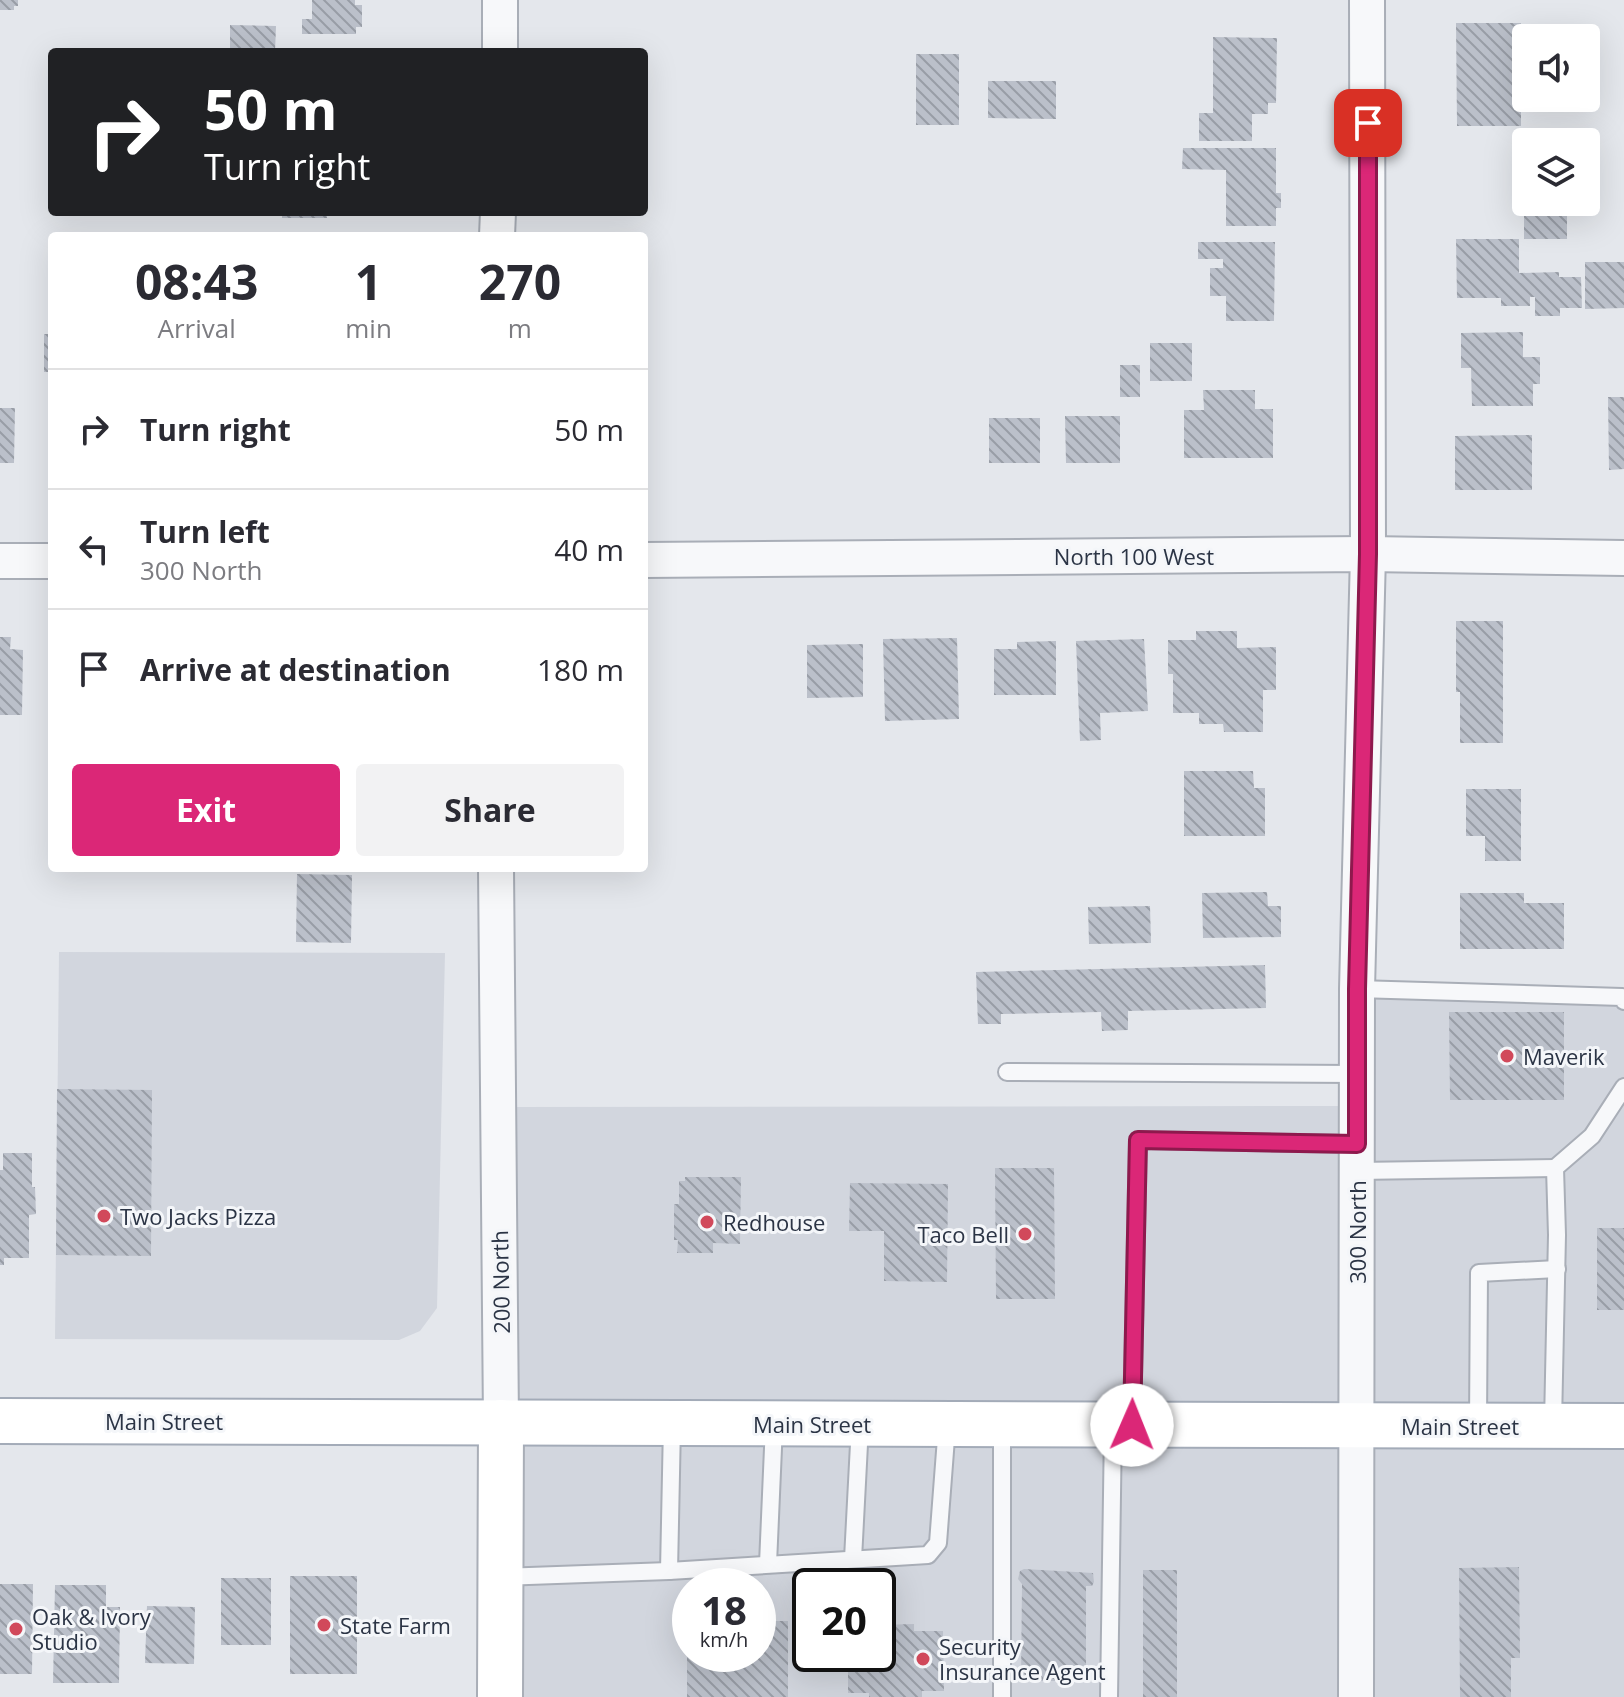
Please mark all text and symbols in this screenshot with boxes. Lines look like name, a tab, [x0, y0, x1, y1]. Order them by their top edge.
map controls	[1512, 24, 1600, 216]
button: sound	[1512, 24, 1600, 112]
text: 50 m	[204, 70, 338, 146]
icon: right	[72, 80, 176, 184]
pin	[1334, 89, 1402, 157]
icon: arrive	[1346, 101, 1390, 145]
button: layers	[1512, 128, 1600, 216]
text: Turn right	[204, 142, 370, 191]
text: 08:43	[135, 249, 258, 314]
text: 1	[355, 249, 382, 314]
text: 270	[479, 249, 561, 314]
text: Arrival	[157, 310, 236, 346]
text: min	[345, 310, 392, 346]
text: m	[508, 310, 532, 346]
icon: right	[72, 407, 116, 451]
text: Turn right	[140, 409, 291, 450]
text: 50 m	[554, 409, 624, 450]
text: Turn left	[140, 511, 270, 552]
icon: left	[72, 527, 116, 571]
text: 40 m	[554, 529, 624, 570]
street label: North 100 West	[1054, 541, 1214, 571]
text: 300 North	[140, 552, 262, 588]
icon: arrive	[72, 647, 116, 691]
text: Arrive at destination	[140, 649, 451, 690]
text: 180 m	[537, 649, 624, 690]
button: Exit	[72, 764, 340, 856]
button: Share	[356, 764, 624, 856]
place label: Maverik	[1523, 1041, 1605, 1071]
marker: Maverik	[1498, 1047, 1516, 1065]
street label: 300 North	[1342, 1180, 1372, 1284]
place label: Two Jacks Pizza	[120, 1201, 276, 1231]
marker: Two Jacks Pizza	[95, 1207, 113, 1225]
place label: Redhouse	[723, 1207, 825, 1237]
marker: Redhouse	[698, 1213, 716, 1231]
place label: Taco Bell	[917, 1219, 1009, 1249]
marker: Taco Bell	[1016, 1225, 1034, 1243]
street label: 200 North	[484, 1230, 516, 1334]
position arrow	[1090, 1383, 1174, 1467]
street label: Main Street	[105, 1406, 223, 1436]
street label: Main Street	[753, 1409, 871, 1439]
street label: Main Street	[1401, 1411, 1519, 1441]
speed limit sign: 20	[792, 1568, 896, 1672]
text: 18	[701, 1582, 747, 1637]
place label: Oak & Ivory Studio	[32, 1601, 152, 1656]
place label: State Farm	[340, 1610, 451, 1640]
marker: State Farm	[315, 1616, 333, 1634]
marker: Oak & Ivory Studio	[7, 1620, 25, 1638]
text: km/h	[700, 1626, 748, 1653]
place label: Security Insurance Agent	[939, 1631, 1106, 1686]
marker: Security Insurance Agent	[914, 1650, 932, 1668]

